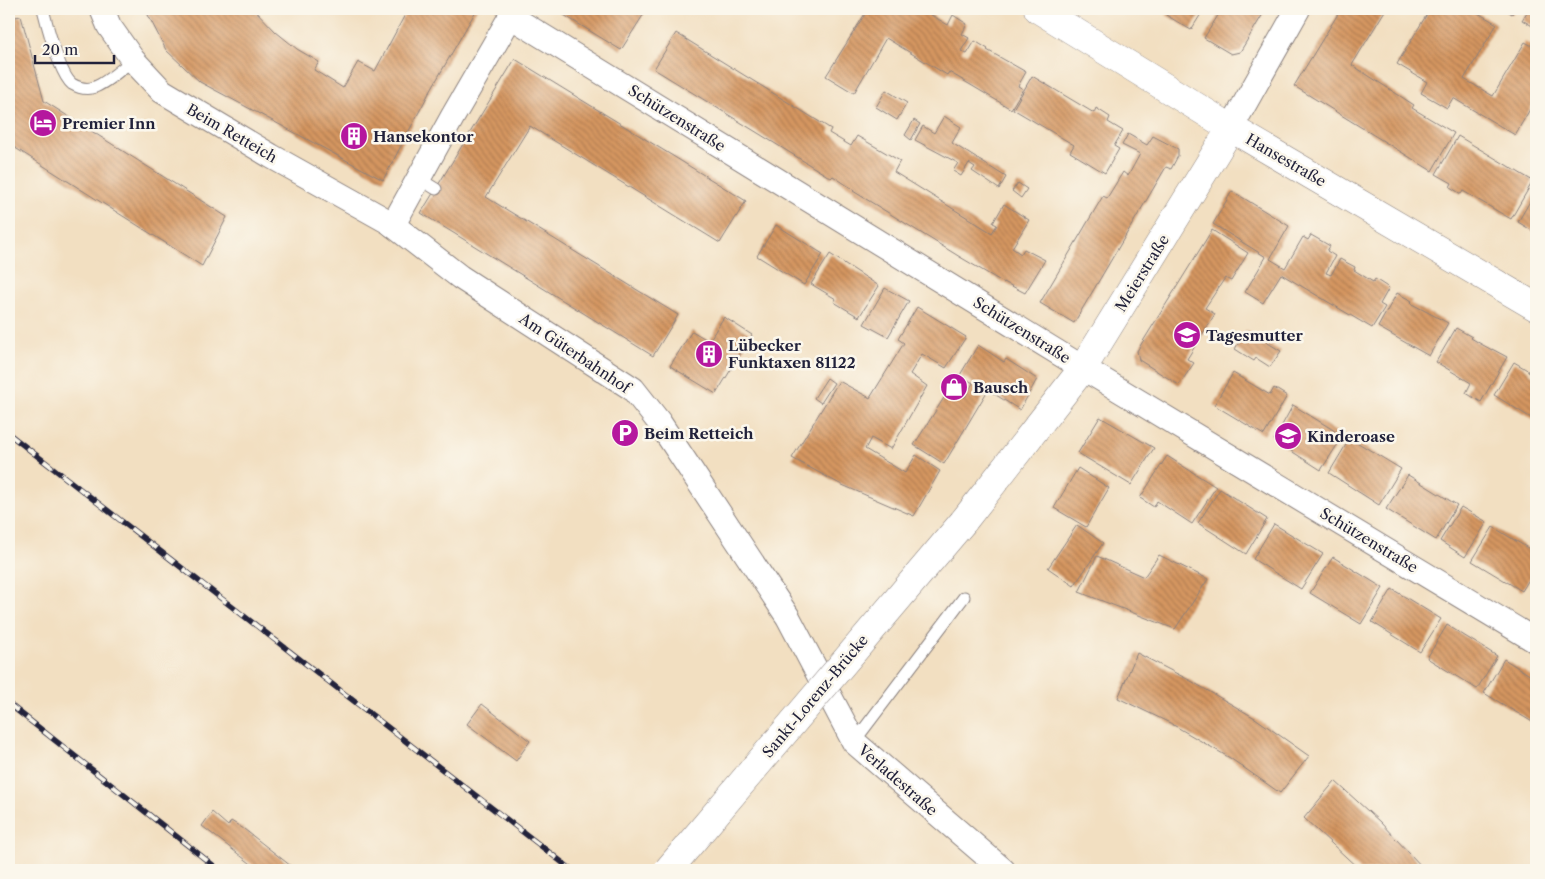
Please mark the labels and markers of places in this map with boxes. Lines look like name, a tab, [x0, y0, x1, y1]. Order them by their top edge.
hotel icon: Premier Inn	[28, 108, 58, 138]
place label: Premier Inn	[62, 114, 156, 133]
building icon: Hansekontor	[339, 121, 369, 151]
place label: Hansekontor	[373, 127, 474, 146]
school or university icon: Tagesmutter	[1172, 320, 1202, 350]
place label: Tagesmutter	[1206, 326, 1303, 345]
place label: Lübecker Funktaxen 81122	[728, 336, 856, 372]
building icon: Lübecker Funktaxen 81122	[694, 339, 724, 369]
shop icon: Bausch	[939, 372, 969, 402]
place label: Bausch	[973, 378, 1029, 397]
parking icon: Beim Retteich	[610, 418, 640, 448]
school or university icon: Kinderoase	[1273, 421, 1303, 451]
place label: Beim Retteich	[644, 424, 754, 443]
place label: Kinderoase	[1307, 427, 1395, 446]

